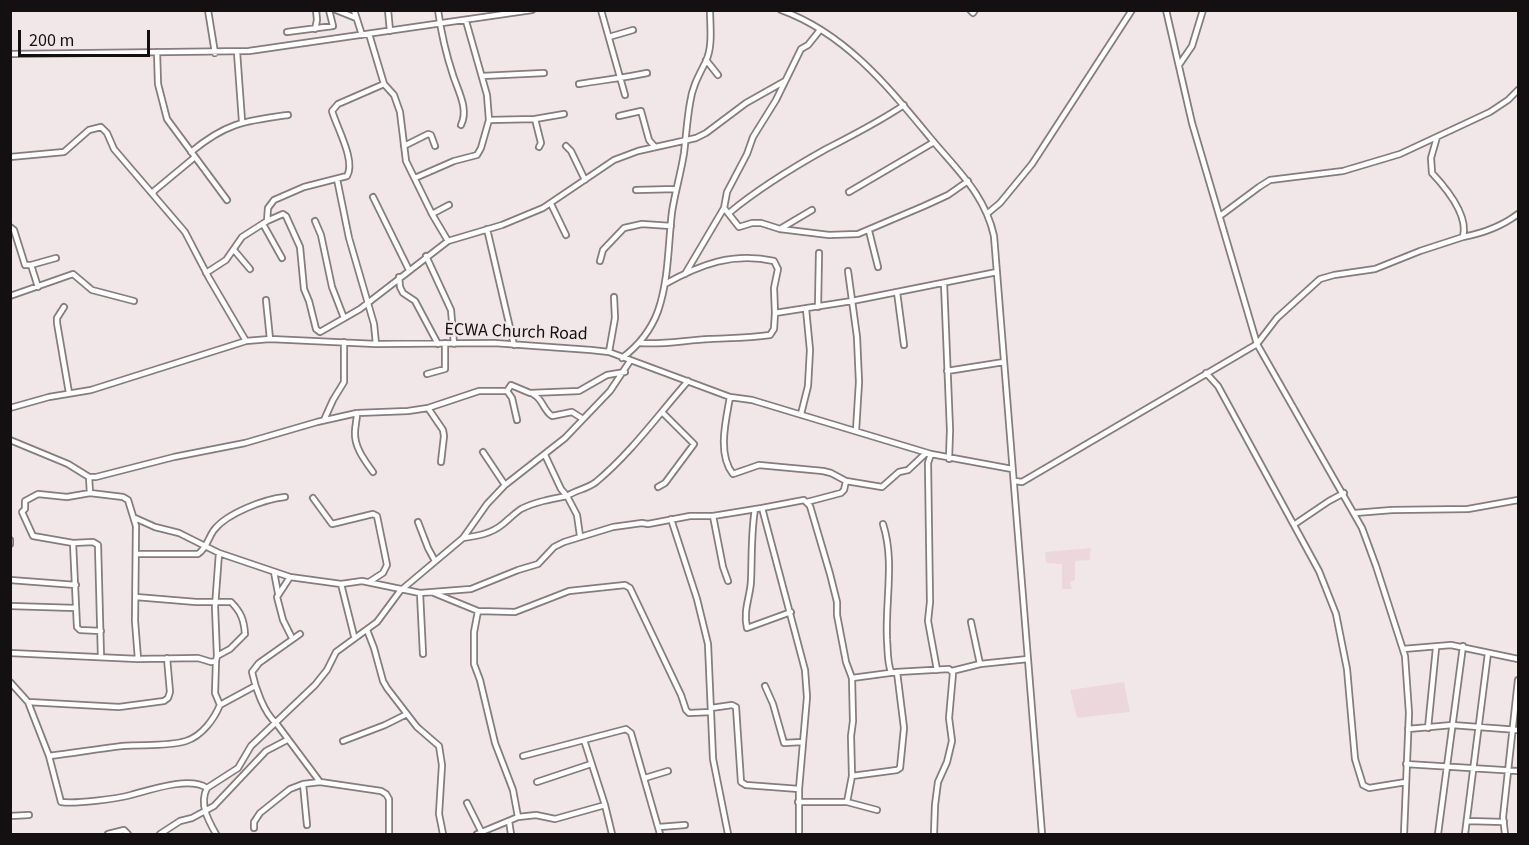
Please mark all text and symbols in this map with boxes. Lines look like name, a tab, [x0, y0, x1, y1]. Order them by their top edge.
scale bar	[21, 18, 153, 56]
text: 200 m	[29, 28, 74, 53]
street label: ECWA Church Road	[444, 320, 588, 346]

